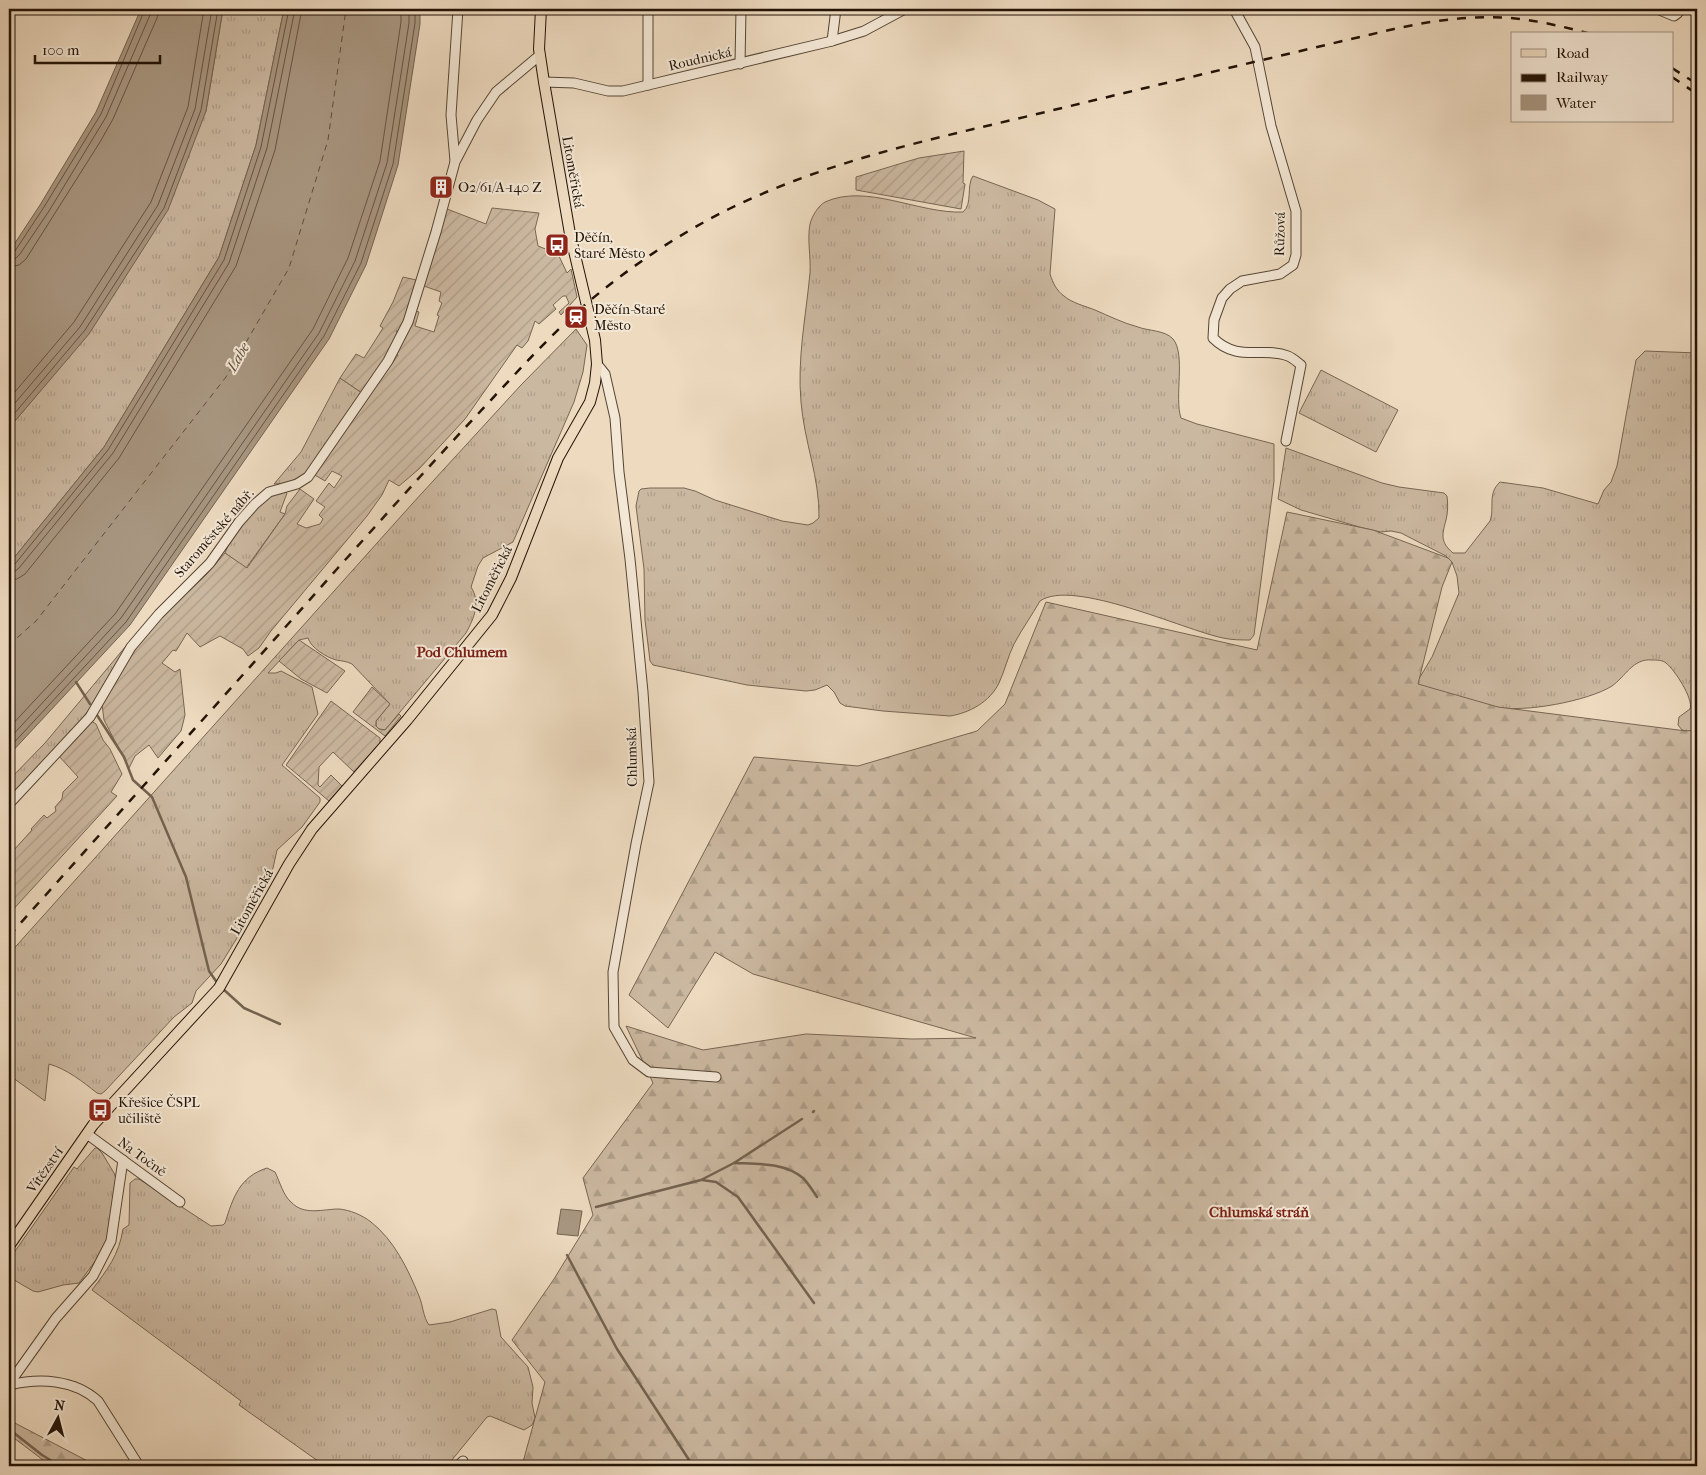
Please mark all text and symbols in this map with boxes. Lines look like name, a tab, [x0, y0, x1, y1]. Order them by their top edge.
scale bar	[35, 32, 160, 64]
legend	[1511, 32, 1674, 122]
text: 100 m	[42, 41, 80, 59]
street label: Roudnická	[667, 43, 734, 75]
text: Road	[1556, 44, 1590, 62]
text: Railway	[1556, 68, 1609, 86]
text: Water	[1555, 94, 1596, 112]
street label: Litoměřická	[558, 135, 588, 210]
building icon: O2/61/A-140 Z	[428, 174, 454, 200]
place label: O2/61/A-140 Z	[458, 179, 542, 196]
street label: Růžová	[1271, 211, 1289, 256]
place label: Děčín, Staré Město	[574, 229, 645, 262]
bus stop icon: Děčín, Staré Město	[544, 232, 570, 258]
place label: Děčín-Staré Město	[594, 301, 665, 334]
station icon: Děčín-Staré Město	[563, 304, 589, 330]
water label: Labe	[222, 339, 254, 375]
street label: Staroměstské nábř.	[171, 485, 258, 581]
street label: Litoměřická	[468, 542, 516, 615]
district label: Pod Chlumem	[416, 643, 508, 661]
street label: Chlumská	[623, 727, 641, 787]
street label: Litoměřická	[227, 866, 277, 938]
place label: Křešice ČSPL učiliště	[117, 1093, 200, 1127]
bus stop icon: Křešice ČSPL učiliště	[87, 1097, 113, 1123]
street label: Na Točně	[114, 1134, 170, 1180]
street label: Vítězství	[22, 1143, 67, 1197]
district label: Chlumská stráň	[1209, 1203, 1309, 1221]
north arrow	[32, 1392, 82, 1442]
text: N	[53, 1397, 66, 1415]

